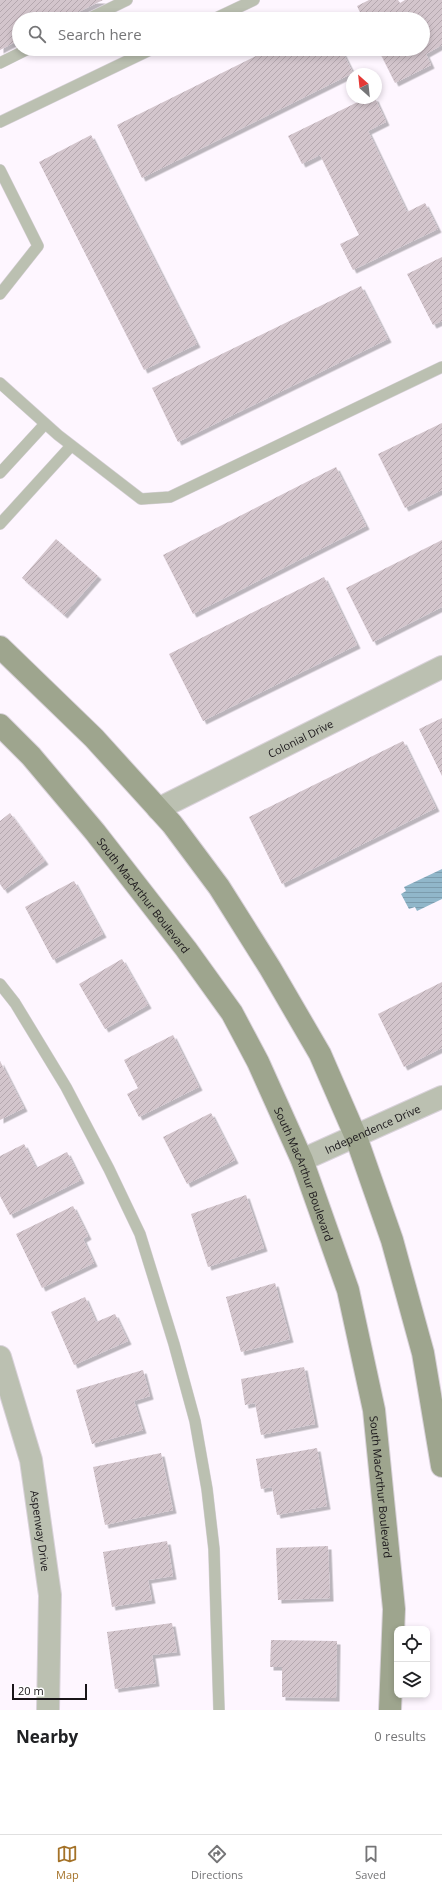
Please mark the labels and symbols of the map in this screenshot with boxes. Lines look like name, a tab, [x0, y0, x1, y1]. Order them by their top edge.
north arrow	[346, 68, 382, 104]
street label: Colonial Drive	[265, 715, 335, 761]
street label: South MacArthur Boulevard	[94, 834, 194, 956]
street label: Independence Drive	[322, 1100, 422, 1156]
street label: South MacArthur Boulevard	[272, 1104, 338, 1243]
street label: South MacArthur Boulevard	[367, 1415, 396, 1559]
street label: Aspenway Drive	[28, 1489, 54, 1572]
scale bar	[12, 1682, 87, 1701]

